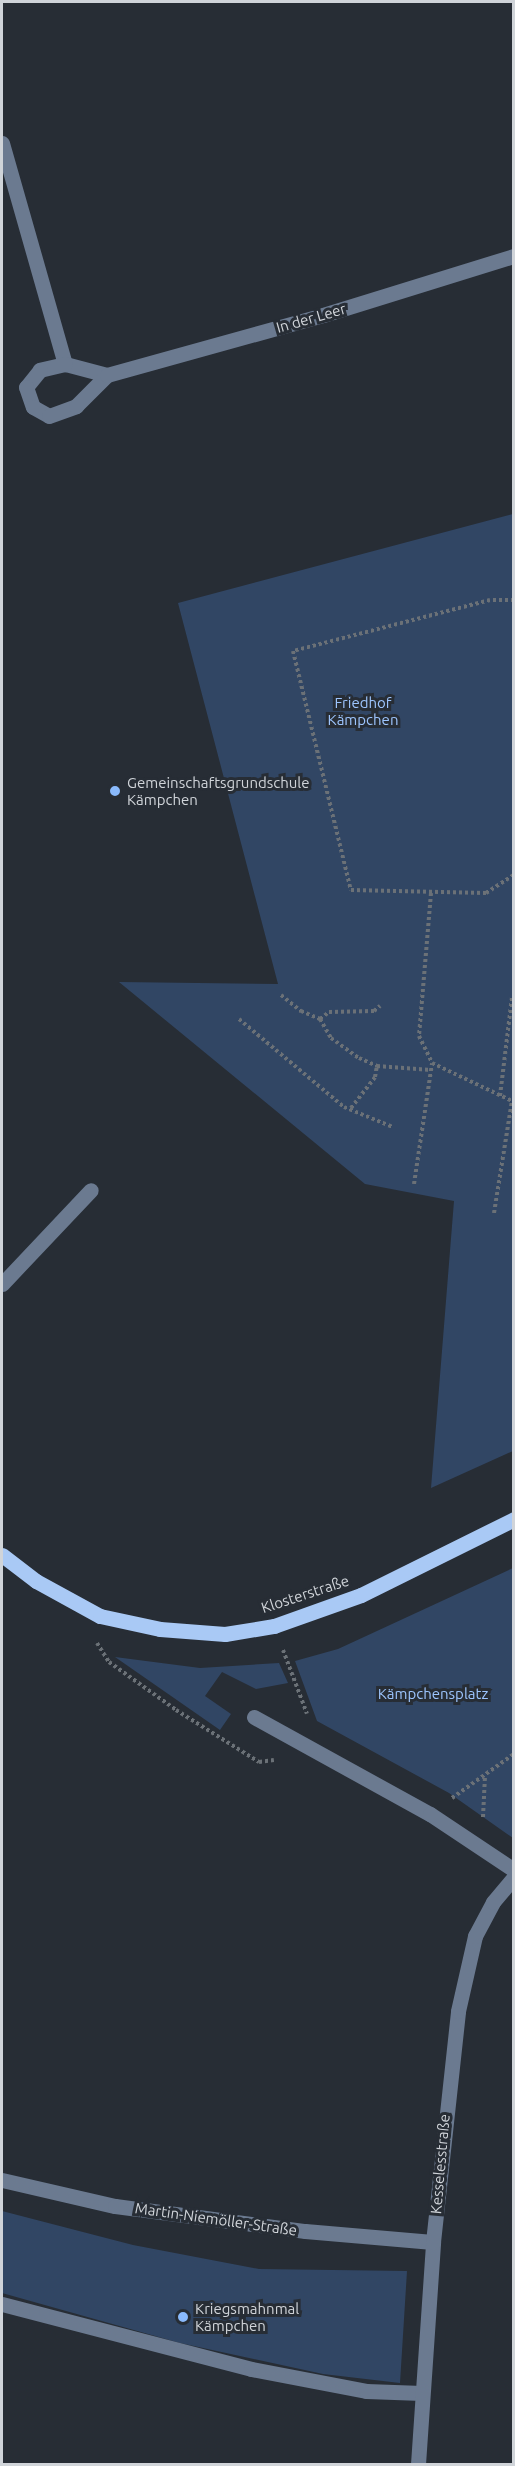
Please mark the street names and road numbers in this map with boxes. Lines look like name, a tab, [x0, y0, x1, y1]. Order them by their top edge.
street label: In der Leer	[274, 299, 348, 337]
street label: Klosterstraße	[259, 1571, 351, 1617]
street label: Kesselesstraße	[427, 2113, 453, 2215]
street label: Martin-Niemöller-Straße	[134, 2199, 298, 2239]

